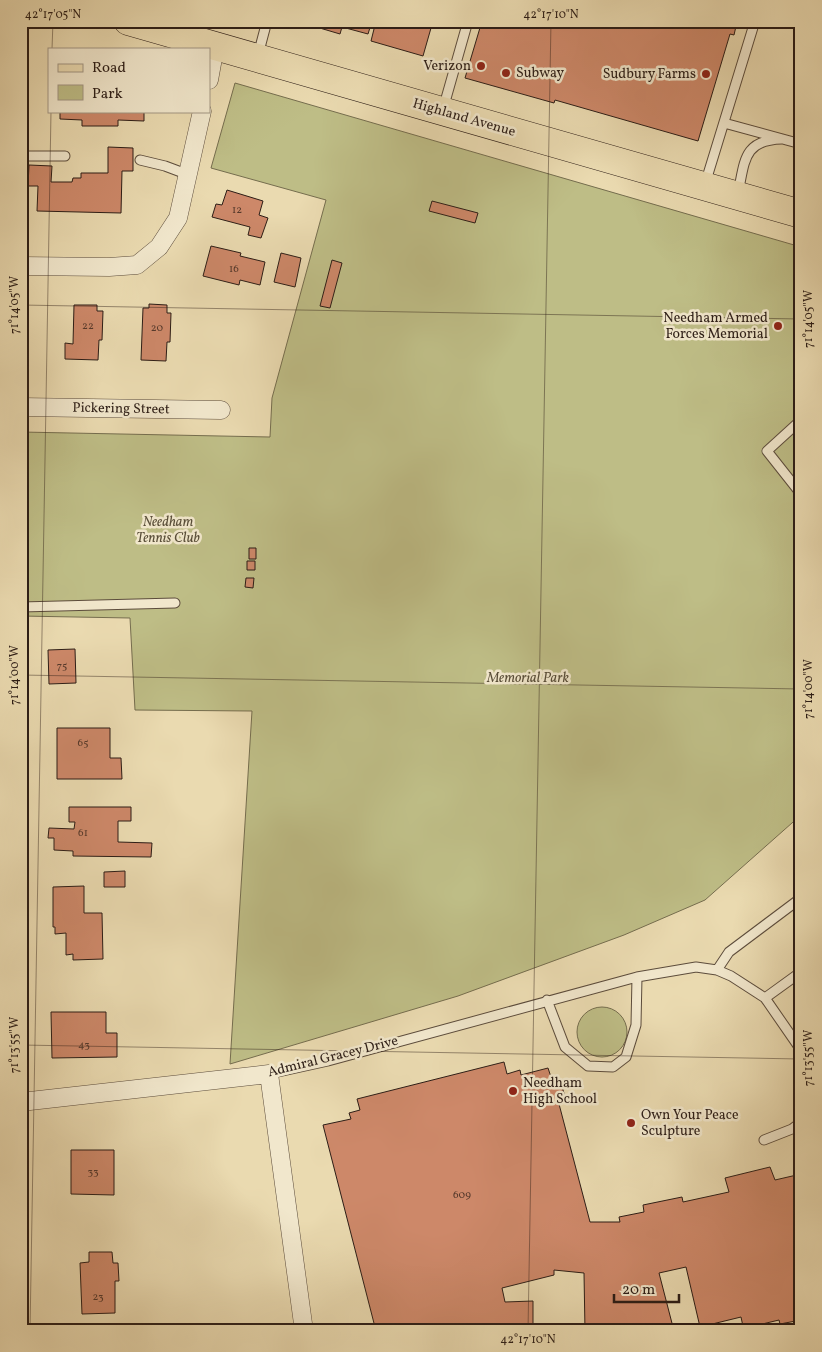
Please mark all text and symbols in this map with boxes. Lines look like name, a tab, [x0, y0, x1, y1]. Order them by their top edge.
text: 42°17'05"N	[25, 7, 81, 23]
text: 42°17'10"N	[523, 7, 579, 23]
legend	[48, 48, 210, 112]
place label: Verizon	[423, 57, 471, 76]
text: Road	[92, 58, 126, 79]
marker: Verizon	[475, 60, 487, 72]
place label: Subway	[516, 64, 565, 83]
place label: Sudbury Farms	[603, 65, 696, 84]
marker: Subway	[500, 67, 512, 79]
marker: Sudbury Farms	[700, 68, 712, 80]
text: Park	[92, 84, 123, 105]
street label: Highland Avenue	[410, 94, 518, 142]
house number: 12	[232, 203, 242, 218]
house number: 16	[229, 262, 239, 277]
text: 71°14'05"W	[7, 276, 23, 334]
text: 71°14'05"W	[801, 290, 817, 348]
place label: Needham Armed Forces Memorial	[663, 309, 768, 344]
house number: 22	[82, 319, 94, 334]
marker: Needham Armed Forces Memorial	[772, 320, 784, 332]
house number: 20	[151, 321, 164, 336]
street label: Pickering Street	[72, 399, 170, 419]
park label: Needham Tennis Club	[136, 513, 200, 548]
text: 71°14'00"W	[7, 645, 23, 705]
house number: 75	[57, 659, 67, 674]
text: 71°14'00"W	[801, 659, 817, 719]
park label: Memorial Park	[486, 669, 569, 688]
house number: 65	[78, 736, 88, 751]
house number: 61	[78, 826, 88, 841]
text: 71°13'55"W	[7, 1017, 23, 1073]
text: 71°13'55"W	[801, 1030, 817, 1086]
street label: Admiral Gracey Drive	[266, 1032, 401, 1082]
house number: 43	[78, 1038, 90, 1053]
place label: Needham High School	[523, 1074, 597, 1109]
marker: Needham High School	[507, 1085, 519, 1097]
place label: Own Your Peace Sculpture	[641, 1106, 739, 1141]
marker: Own Your Peace Sculpture	[625, 1117, 637, 1129]
house number: 33	[87, 1165, 99, 1180]
house number: 609	[453, 1188, 471, 1203]
scale bar	[614, 1272, 680, 1304]
text: 20 m	[622, 1280, 655, 1301]
house number: 23	[92, 1290, 104, 1305]
text: 42°17'10"N	[500, 1332, 556, 1348]

